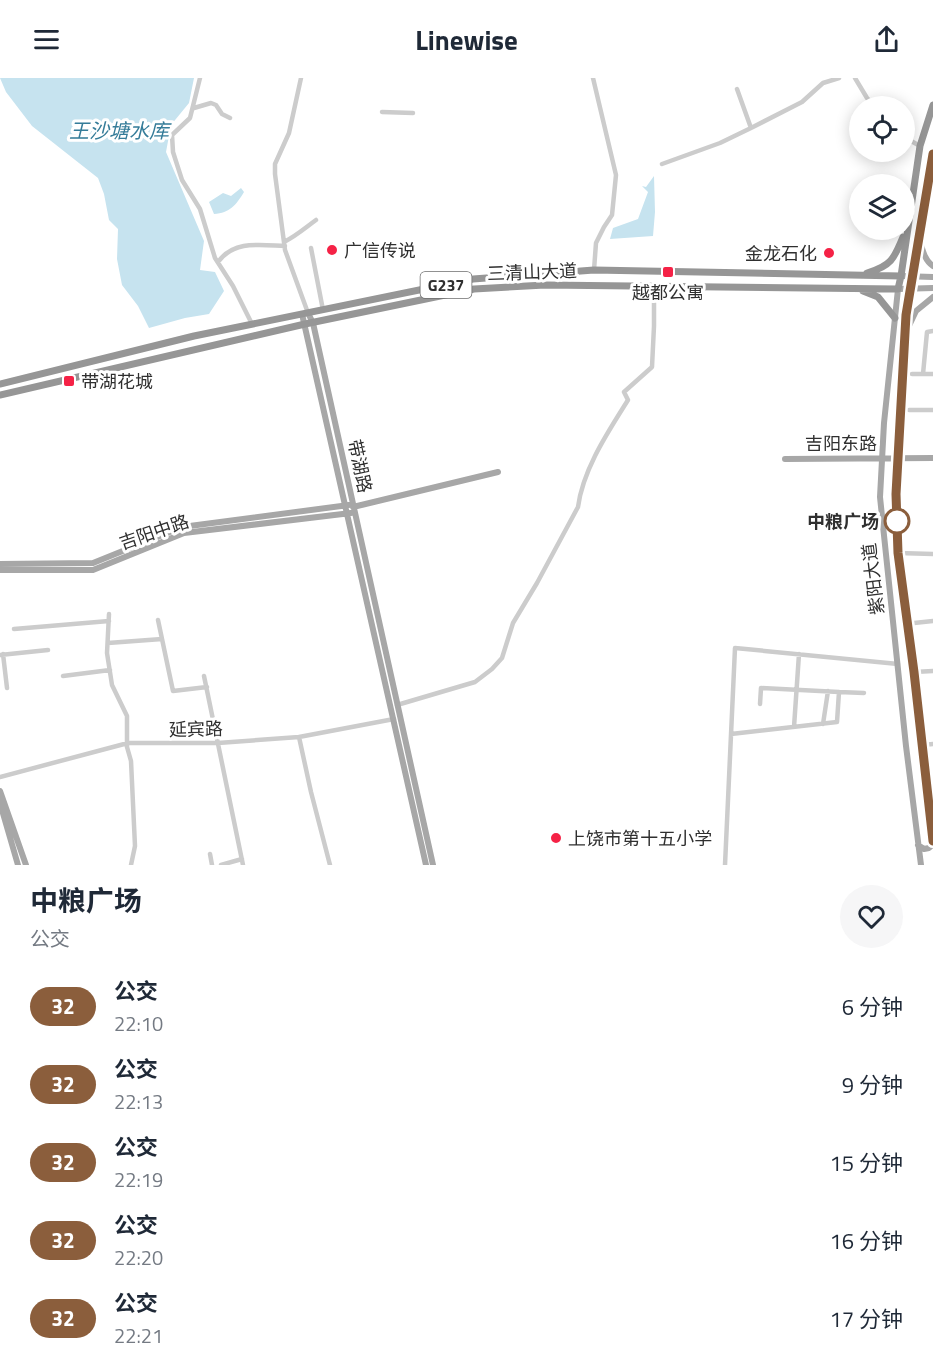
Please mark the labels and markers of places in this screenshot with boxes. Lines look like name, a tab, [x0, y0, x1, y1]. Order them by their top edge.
place label: 广信传说	[344, 237, 416, 264]
place label: 金龙石化	[745, 240, 817, 267]
marker: 广信传说	[325, 243, 339, 257]
marker: 金龙石化	[822, 246, 836, 260]
marker: 越都公寓	[661, 265, 675, 279]
place label: 越都公寓	[632, 279, 704, 306]
place label: 带湖花城	[81, 368, 153, 395]
marker: 带湖花城	[62, 374, 76, 388]
place label: 中粮广场	[807, 508, 879, 535]
marker: 中粮广场	[884, 508, 910, 534]
place label: 上饶市第十五小学	[568, 825, 712, 852]
marker: 上饶市第十五小学	[549, 831, 563, 845]

